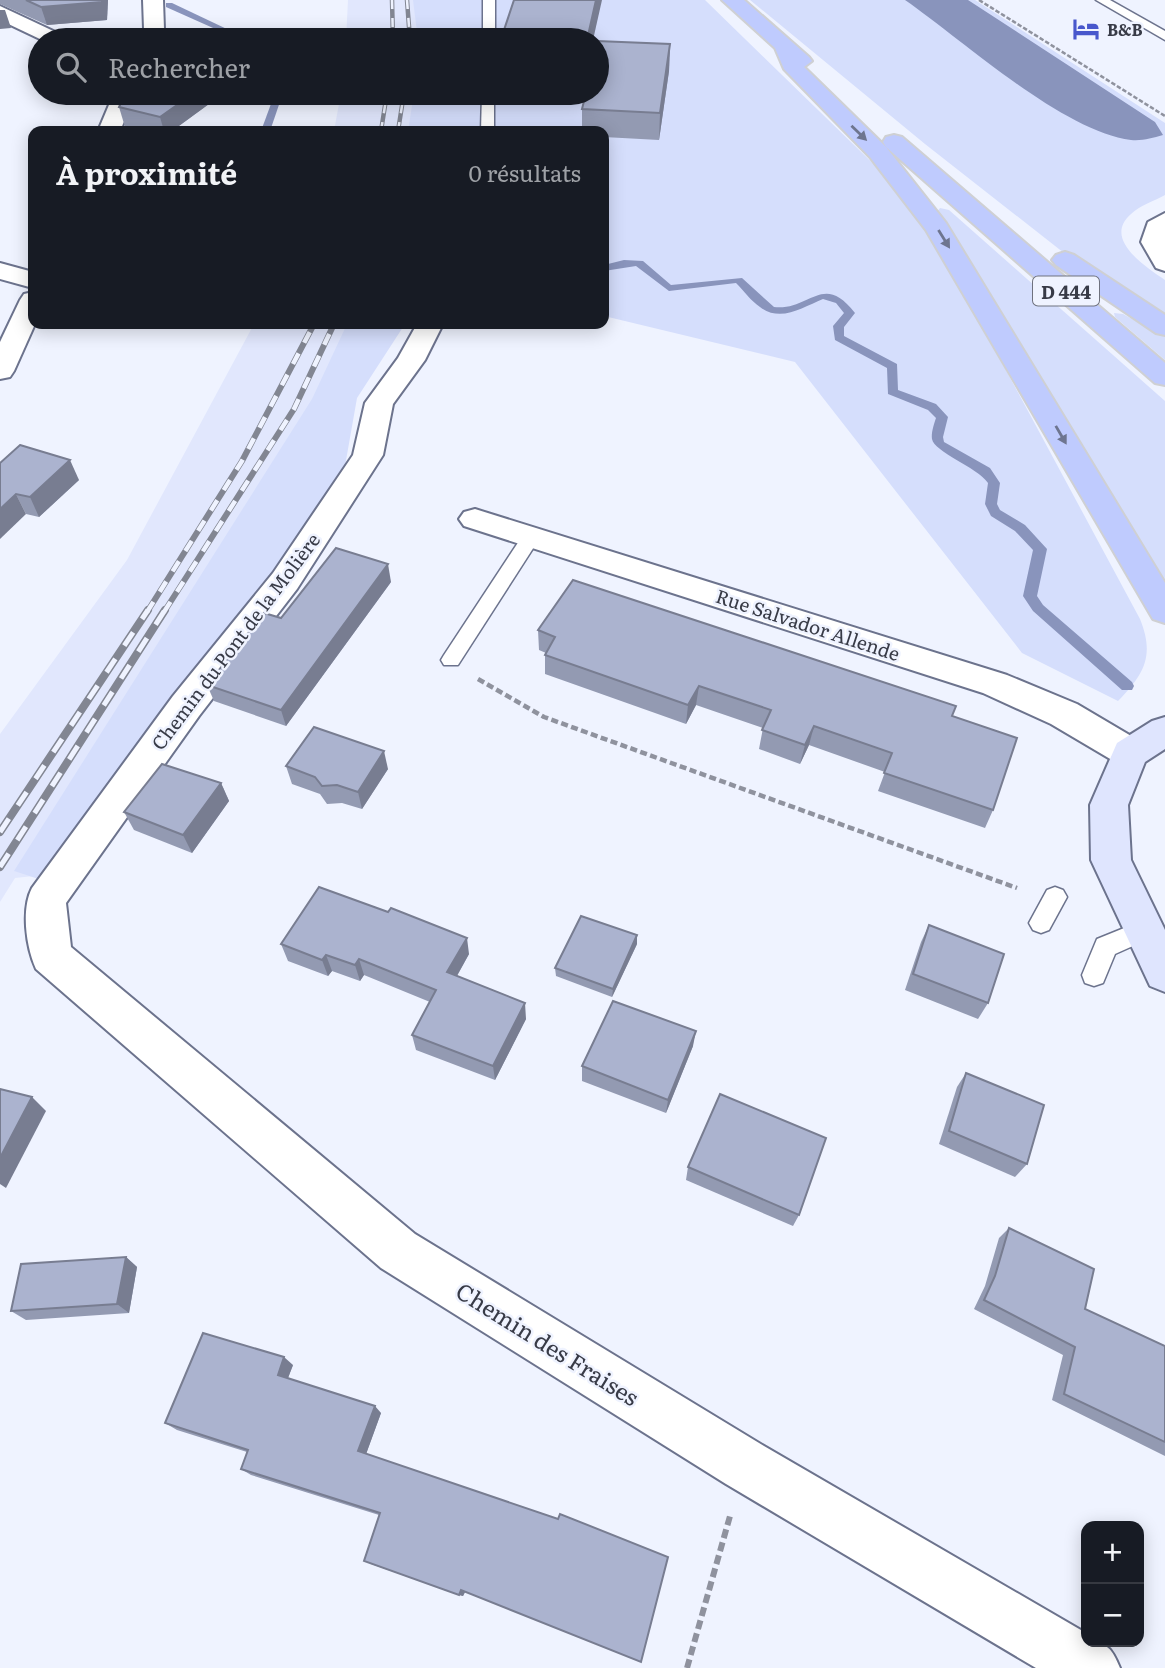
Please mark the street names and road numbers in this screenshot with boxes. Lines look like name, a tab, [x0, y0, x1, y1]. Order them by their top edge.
road number: D 444	[1033, 276, 1099, 306]
street label: Chemin du Pont de la Molière	[144, 526, 326, 755]
street label: Rue Salvador Allende	[712, 581, 904, 667]
street label: Chemin des Fraises	[450, 1273, 646, 1413]

